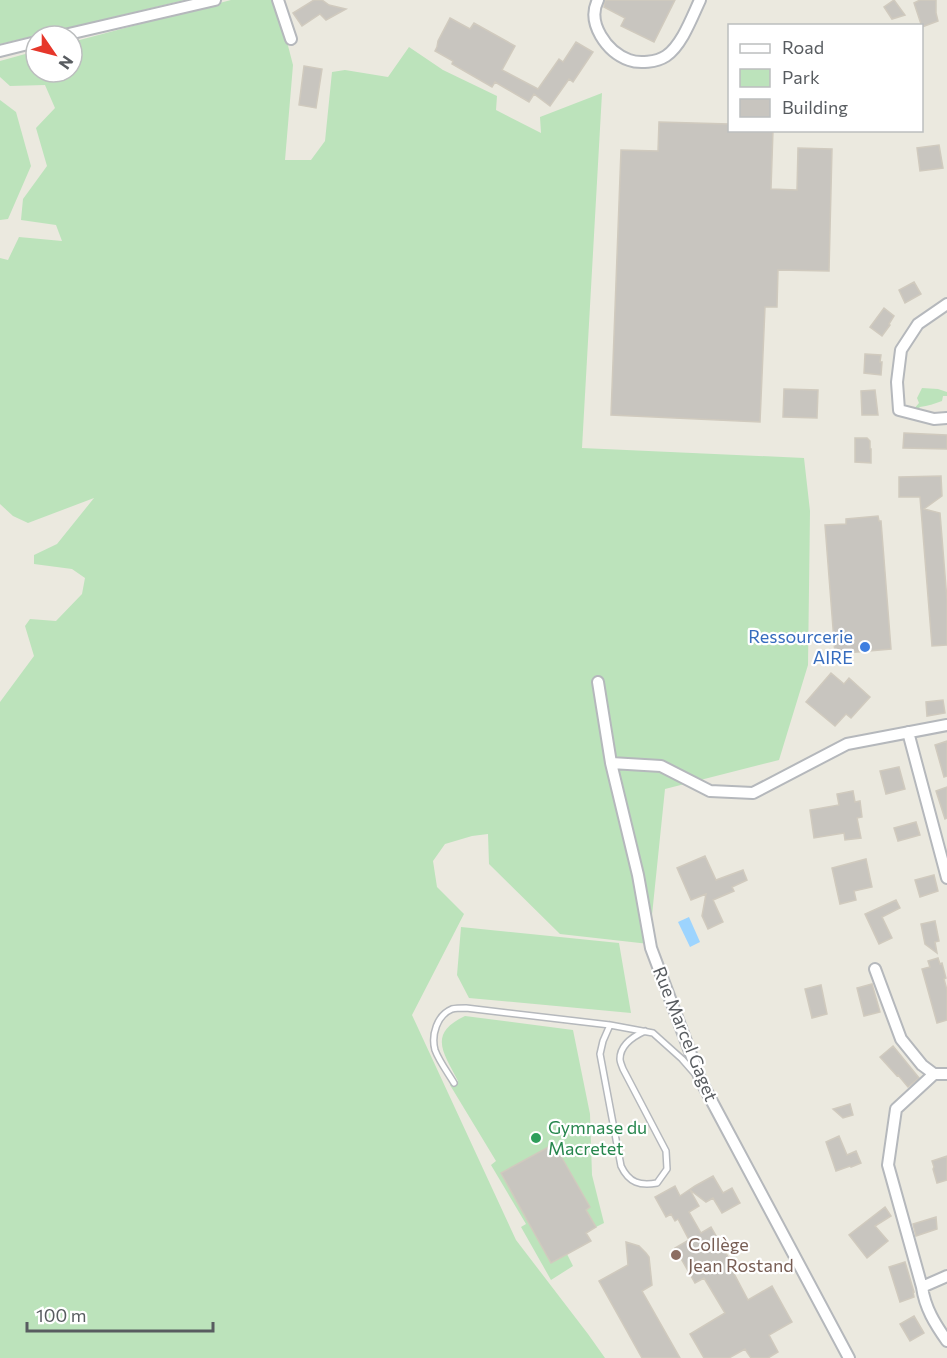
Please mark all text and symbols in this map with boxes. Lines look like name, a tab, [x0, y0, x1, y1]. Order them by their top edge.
north arrow	[24, 24, 84, 84]
legend	[728, 24, 923, 132]
text: Road	[782, 36, 824, 58]
text: N	[55, 53, 78, 73]
text: Park	[782, 66, 820, 88]
text: Building	[782, 96, 848, 118]
place label: Ressourcerie AIRE	[748, 625, 853, 668]
marker: Ressourcerie AIRE	[858, 640, 872, 654]
street label: Rue Marcel Gaget	[649, 963, 723, 1104]
place label: Gymnase du Macretet	[548, 1116, 647, 1159]
marker: Gymnase du Macretet	[529, 1131, 543, 1145]
place label: Collège Jean Rostand	[688, 1233, 794, 1276]
marker: Collège Jean Rostand	[669, 1248, 683, 1262]
scale bar	[27, 1295, 213, 1333]
text: 100 m	[36, 1304, 86, 1326]

